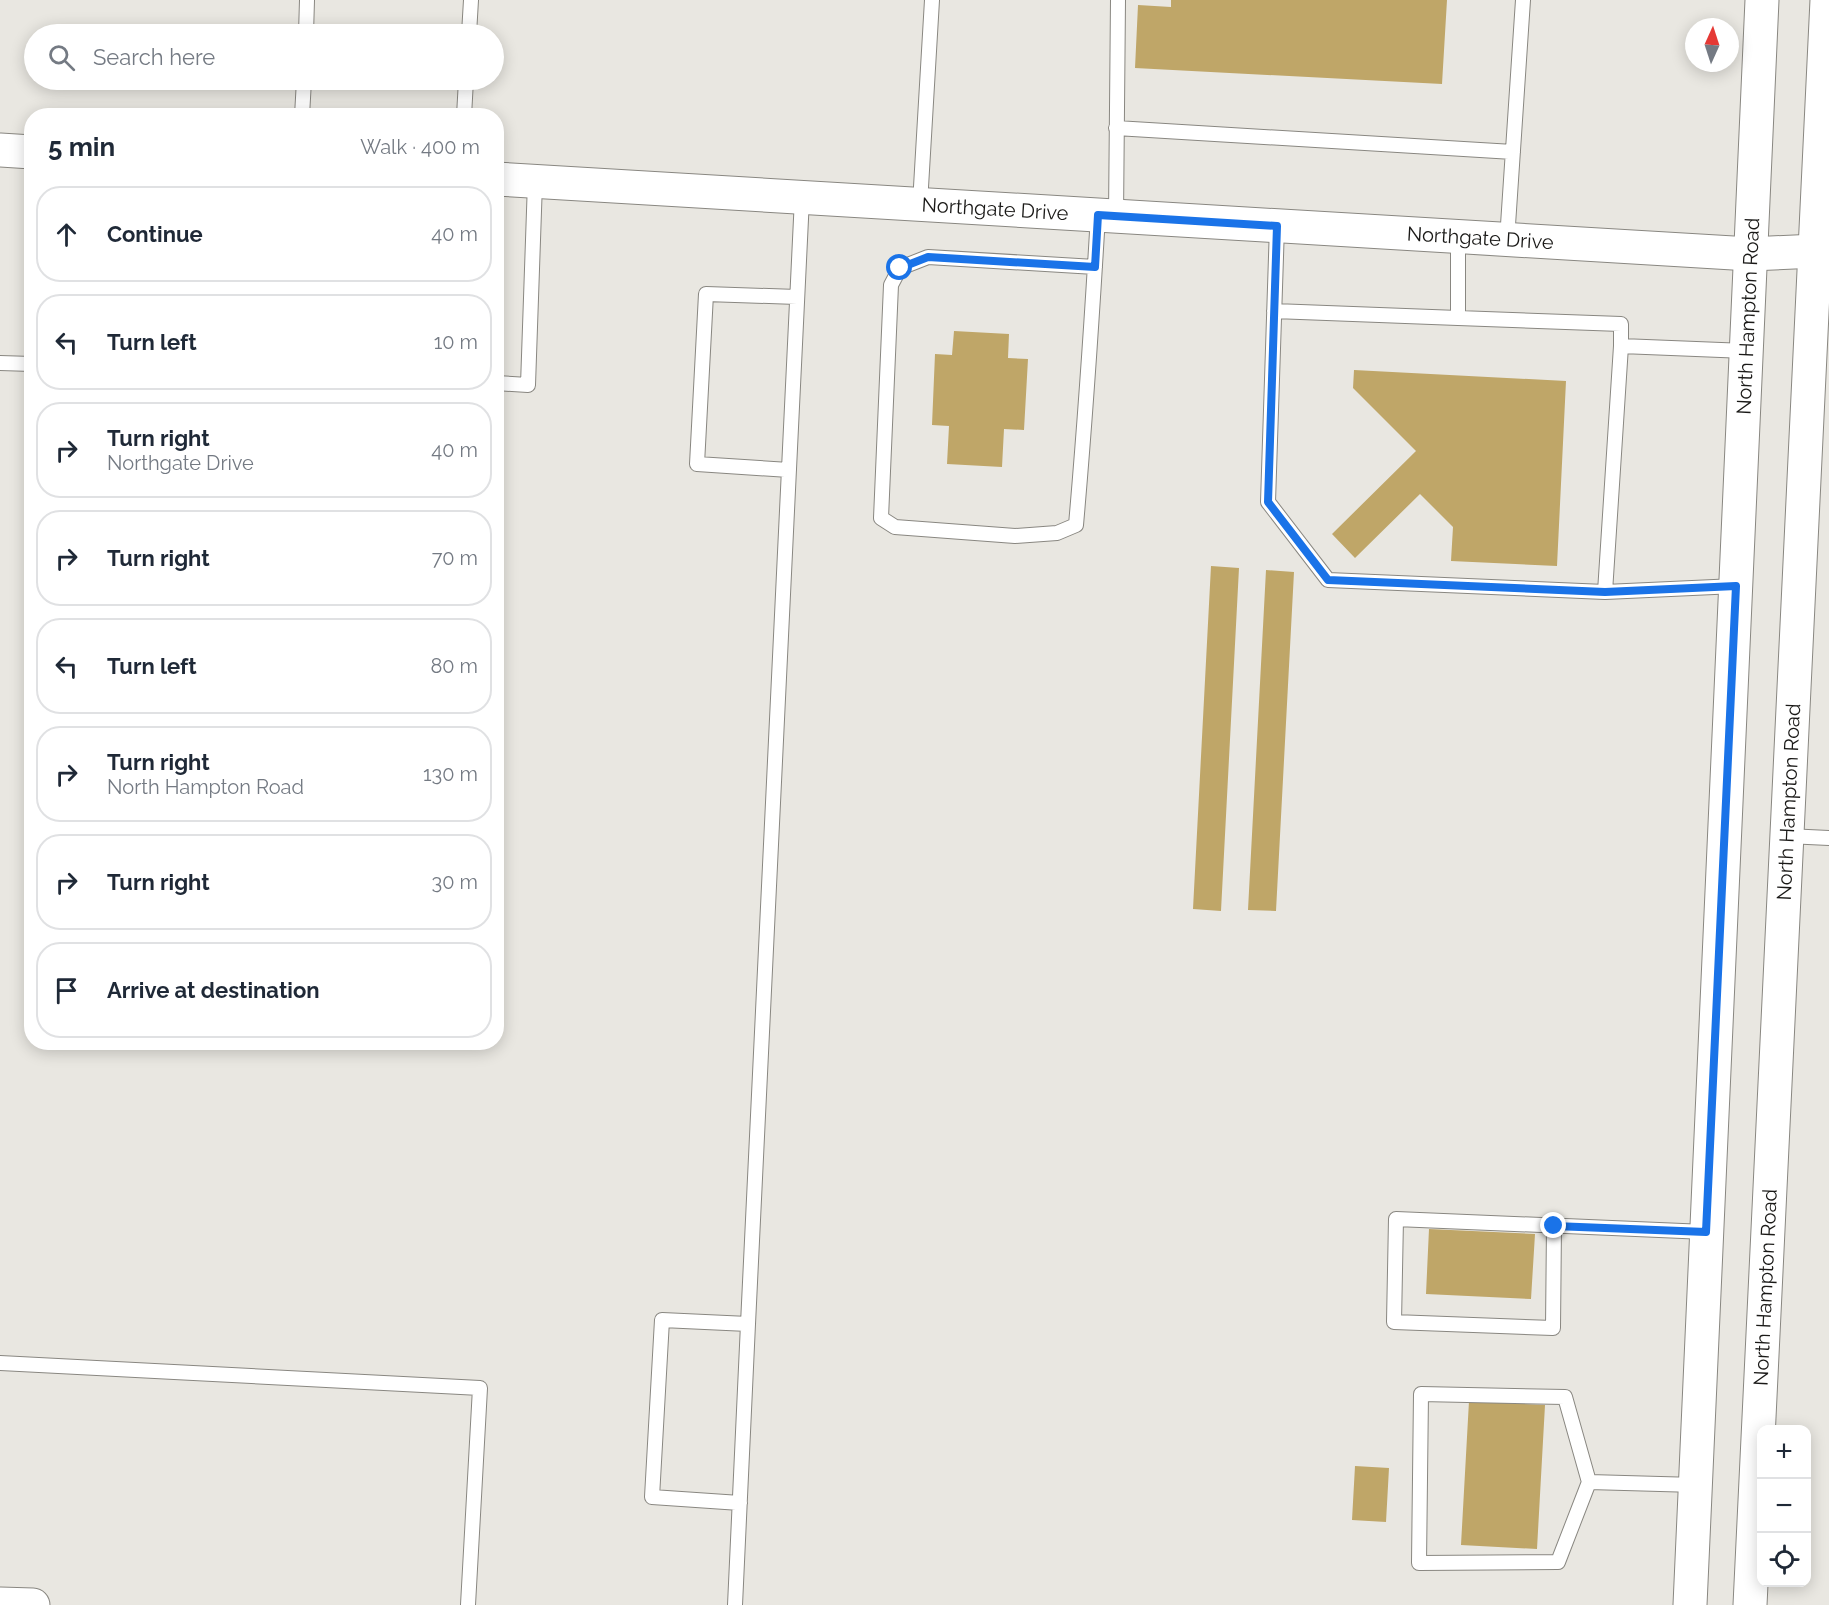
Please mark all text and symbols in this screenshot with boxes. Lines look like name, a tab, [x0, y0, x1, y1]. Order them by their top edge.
north arrow	[1685, 18, 1739, 72]
search box	[24, 24, 504, 90]
icon: search	[45, 41, 78, 74]
text: Search here	[93, 44, 215, 70]
text: 5 min	[48, 132, 115, 162]
text: Walk · 400 m	[360, 135, 480, 159]
street label: Northgate Drive	[921, 192, 1069, 225]
street label: North Hampton Road	[1731, 217, 1764, 415]
icon: ahead	[50, 218, 83, 251]
text: Continue	[107, 221, 203, 247]
text: 40 m	[431, 222, 478, 246]
street label: Northgate Drive	[1406, 222, 1555, 254]
route start	[886, 254, 912, 280]
icon: left	[50, 326, 83, 359]
text: Turn left	[107, 329, 197, 355]
text: 10 m	[434, 330, 478, 354]
text: Turn right	[107, 425, 210, 451]
icon: right	[50, 434, 83, 467]
text: 40 m	[431, 438, 478, 462]
text: Northgate Drive	[107, 451, 254, 475]
icon: right	[50, 542, 83, 575]
text: Turn right	[107, 545, 210, 571]
text: 70 m	[432, 546, 478, 570]
icon: left	[50, 650, 83, 683]
text: Turn left	[107, 653, 197, 679]
text: 80 m	[430, 654, 478, 678]
street label: North Hampton Road	[1772, 703, 1805, 901]
text: Turn right	[107, 749, 210, 775]
icon: right	[50, 758, 83, 791]
text: 130 m	[423, 762, 478, 786]
text: North Hampton Road	[107, 775, 304, 799]
icon: right	[50, 866, 83, 899]
text: Turn right	[107, 869, 210, 895]
text: 30 m	[432, 870, 478, 894]
icon: arrive	[50, 974, 83, 1007]
text: Arrive at destination	[107, 977, 320, 1003]
street label: North Hampton Road	[1749, 1188, 1782, 1386]
route end	[1540, 1212, 1566, 1238]
map controls	[1757, 1425, 1811, 1587]
button: +	[1757, 1425, 1811, 1479]
button: −	[1757, 1479, 1811, 1533]
button: locate	[1757, 1533, 1811, 1587]

